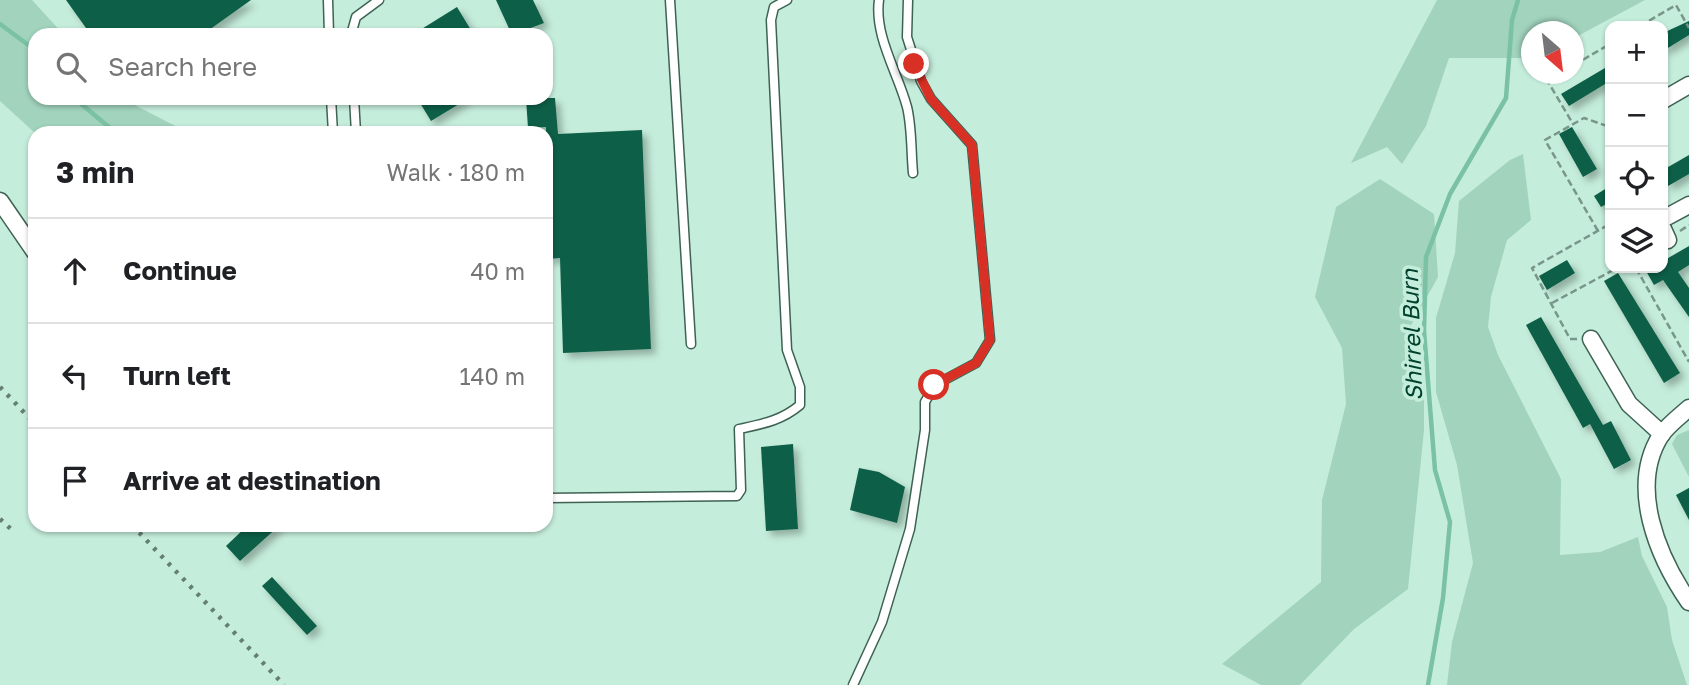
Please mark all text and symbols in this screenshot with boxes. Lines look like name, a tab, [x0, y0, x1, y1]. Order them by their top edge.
north arrow	[1521, 21, 1584, 84]
map controls	[1605, 21, 1668, 273]
button: +	[1605, 21, 1668, 84]
search box	[28, 28, 553, 105]
icon: search	[52, 48, 90, 86]
route end	[898, 48, 929, 79]
text: Search here	[108, 51, 257, 82]
button: −	[1605, 84, 1668, 147]
button: locate	[1605, 147, 1668, 210]
text: 3 min	[56, 154, 134, 190]
text: Walk · 180 m	[387, 158, 525, 186]
button: layers	[1605, 210, 1668, 273]
icon: ahead	[56, 252, 94, 290]
text: Continue	[123, 255, 237, 286]
text: 40 m	[471, 257, 525, 285]
water label: Shirrel Burn	[1395, 268, 1427, 401]
icon: left	[56, 357, 94, 395]
text: Turn left	[123, 360, 231, 391]
text: 140 m	[459, 362, 525, 390]
route start	[918, 369, 949, 400]
icon: arrive	[56, 462, 94, 500]
text: Arrive at destination	[123, 465, 381, 496]

